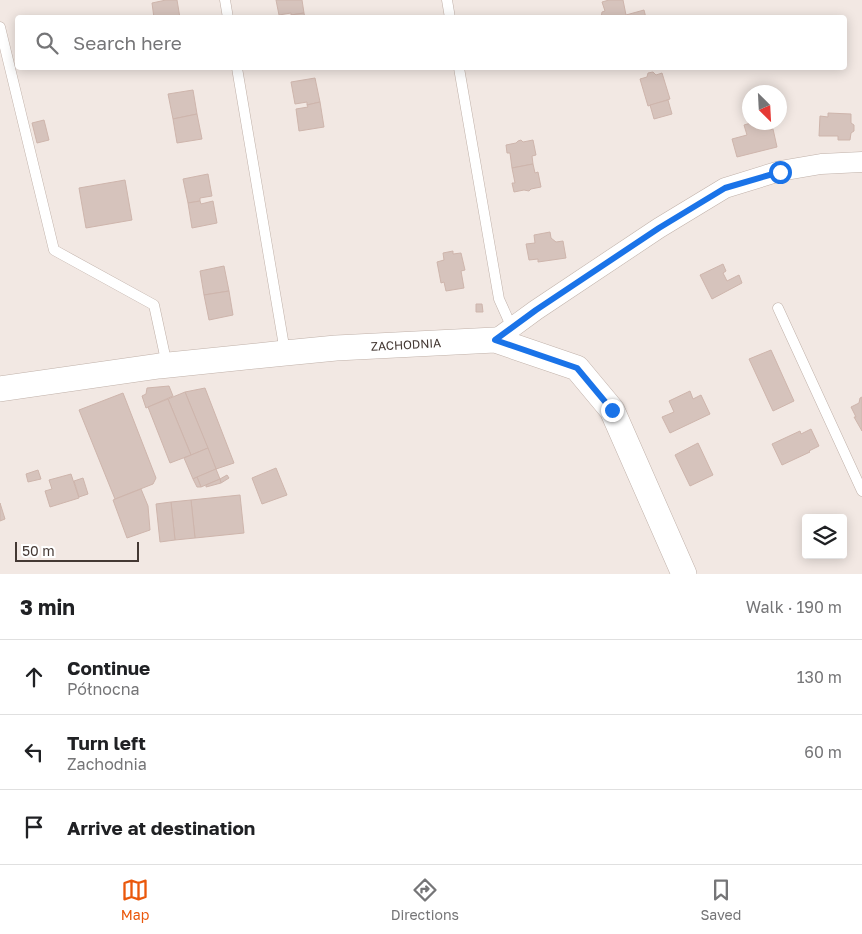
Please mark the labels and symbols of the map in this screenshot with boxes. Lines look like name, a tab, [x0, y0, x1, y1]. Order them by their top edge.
north arrow	[742, 85, 787, 130]
route start	[769, 161, 792, 184]
street label: ZACHODNIA	[370, 335, 442, 354]
route end	[601, 399, 624, 422]
scale bar	[15, 539, 139, 562]

